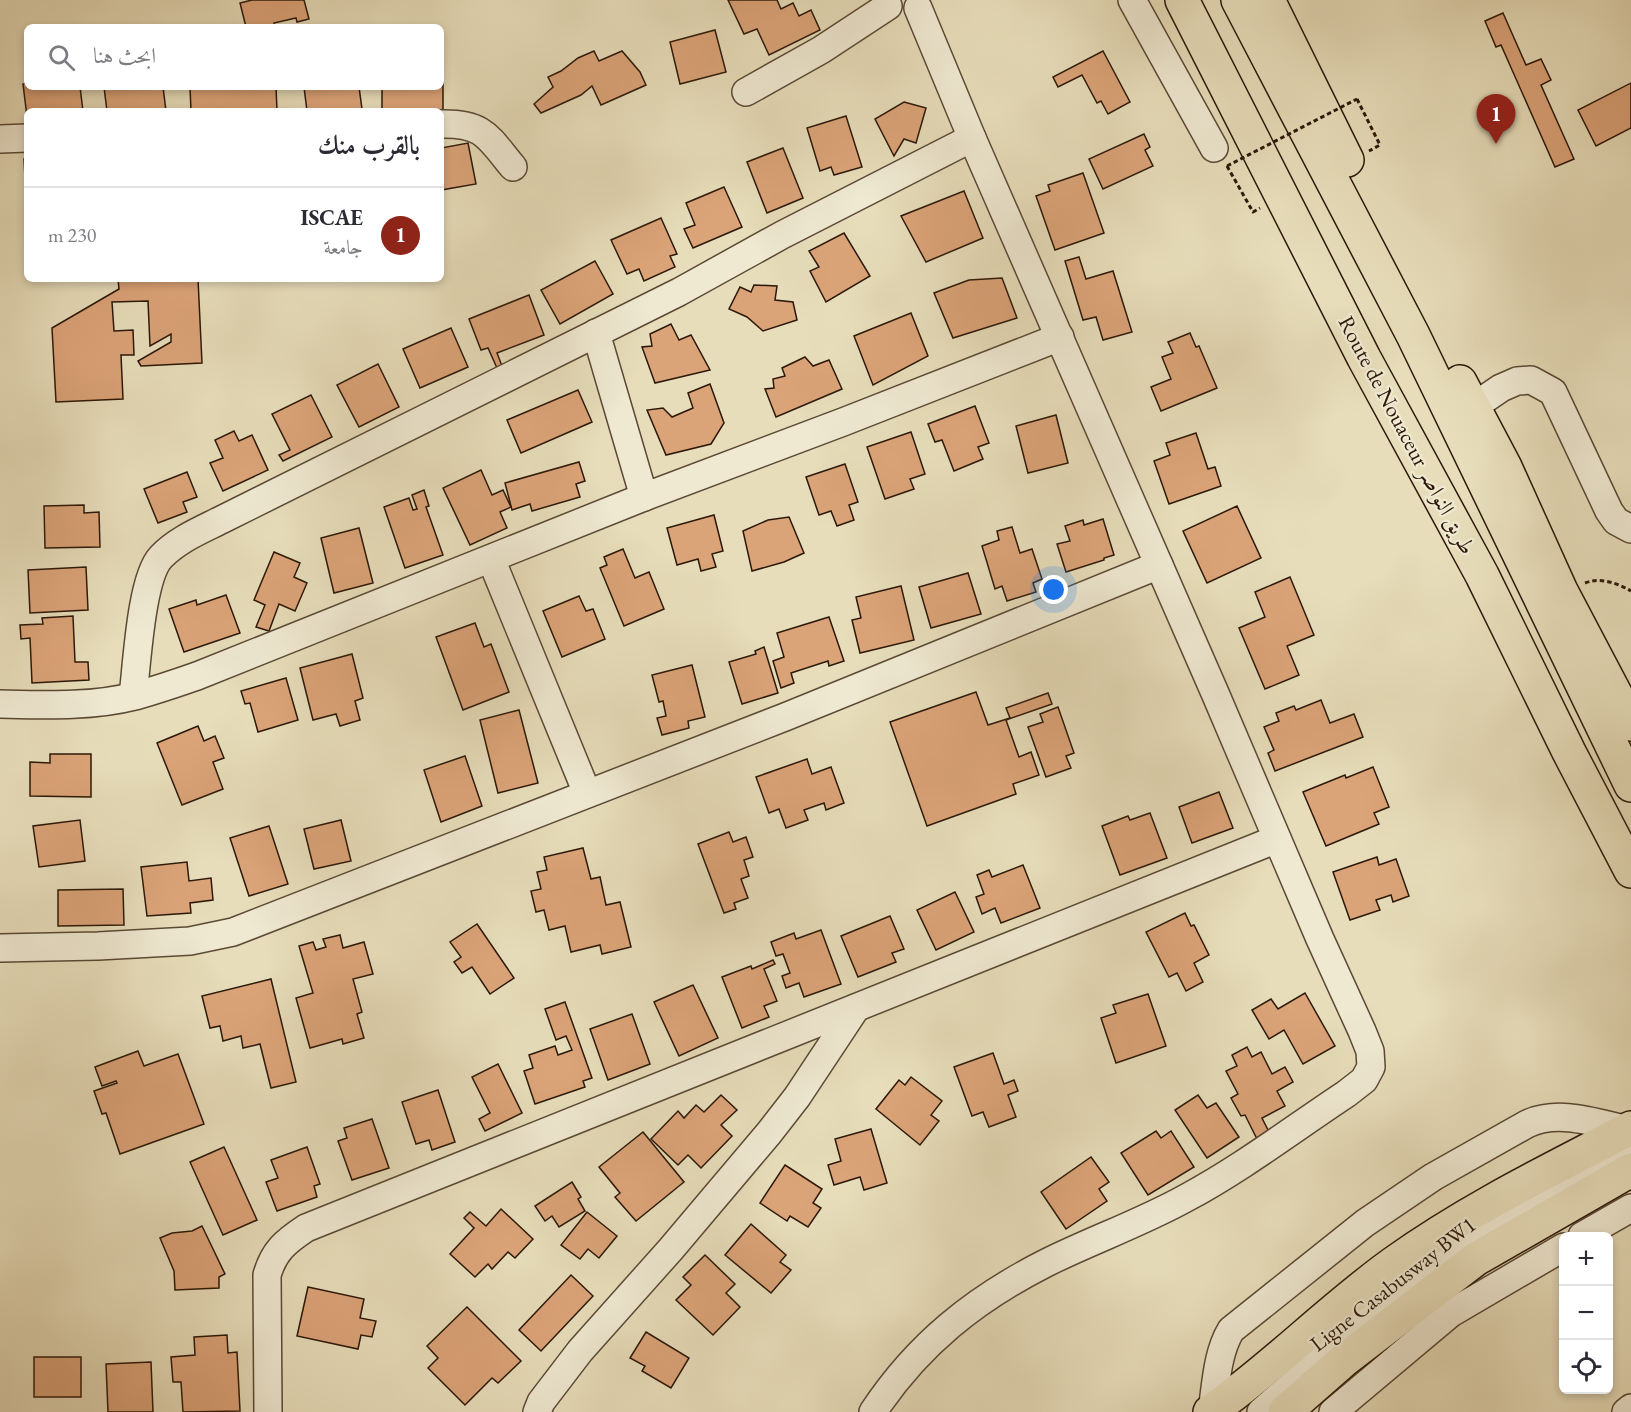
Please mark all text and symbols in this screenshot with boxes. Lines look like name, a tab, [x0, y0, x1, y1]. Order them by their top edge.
search box	[24, 24, 444, 90]
icon: search	[45, 41, 78, 74]
text: ابحث هنا	[93, 41, 156, 70]
pin: 1	[1476, 94, 1516, 144]
text: بالقرب منك	[318, 128, 420, 162]
text: ISCAE	[300, 203, 363, 232]
text: 230 m	[48, 222, 96, 248]
text: 1	[395, 222, 406, 248]
text: جامعة	[324, 234, 363, 260]
street label: Route de Nouaceur طريق النواصر	[1332, 311, 1482, 559]
your location	[1039, 575, 1068, 604]
street label: Ligne Casabusway BW1	[1304, 1210, 1482, 1358]
map controls	[1559, 1232, 1613, 1394]
button: +	[1559, 1232, 1613, 1286]
button: −	[1559, 1286, 1613, 1340]
button: locate	[1559, 1340, 1613, 1394]

